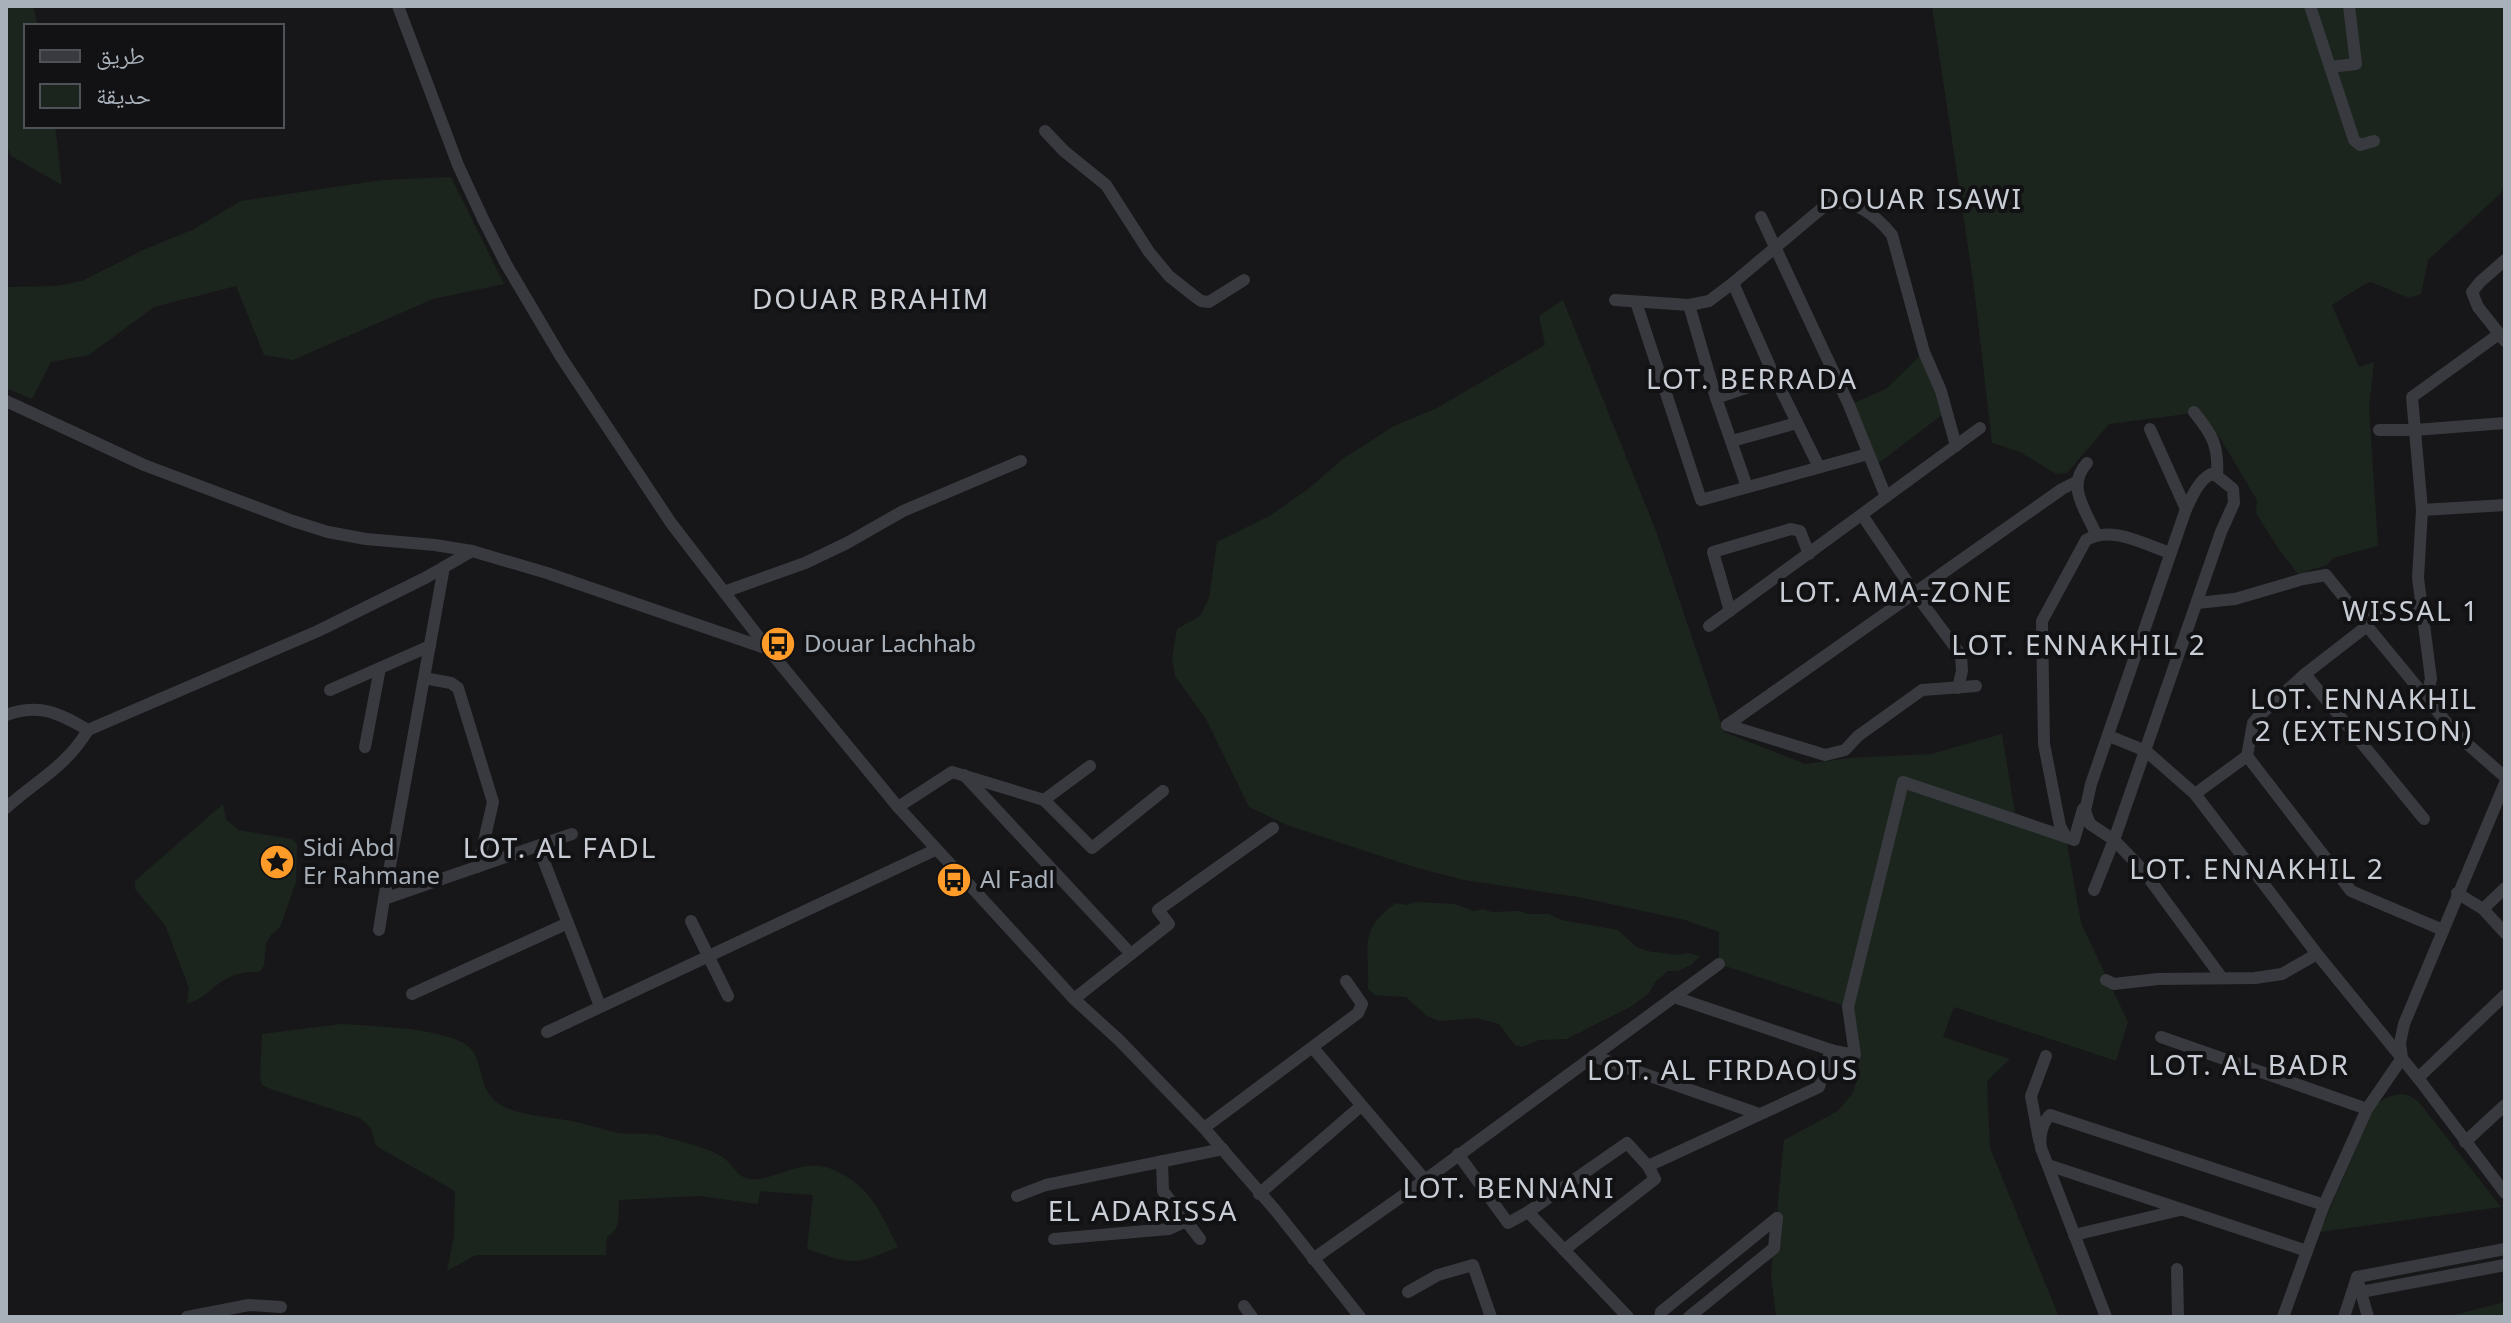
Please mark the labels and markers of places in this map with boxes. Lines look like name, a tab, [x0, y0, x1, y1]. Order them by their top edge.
bus stop icon: Douar Lachhab	[759, 625, 797, 663]
place label: Douar Lachhab	[804, 626, 976, 659]
place label: Sidi Abd Er Rahmane	[303, 830, 440, 891]
place icon: Sidi Abd Er Rahmane	[258, 843, 296, 881]
bus stop icon: Al Fadl	[935, 861, 973, 899]
place label: Al Fadl	[980, 862, 1055, 895]

